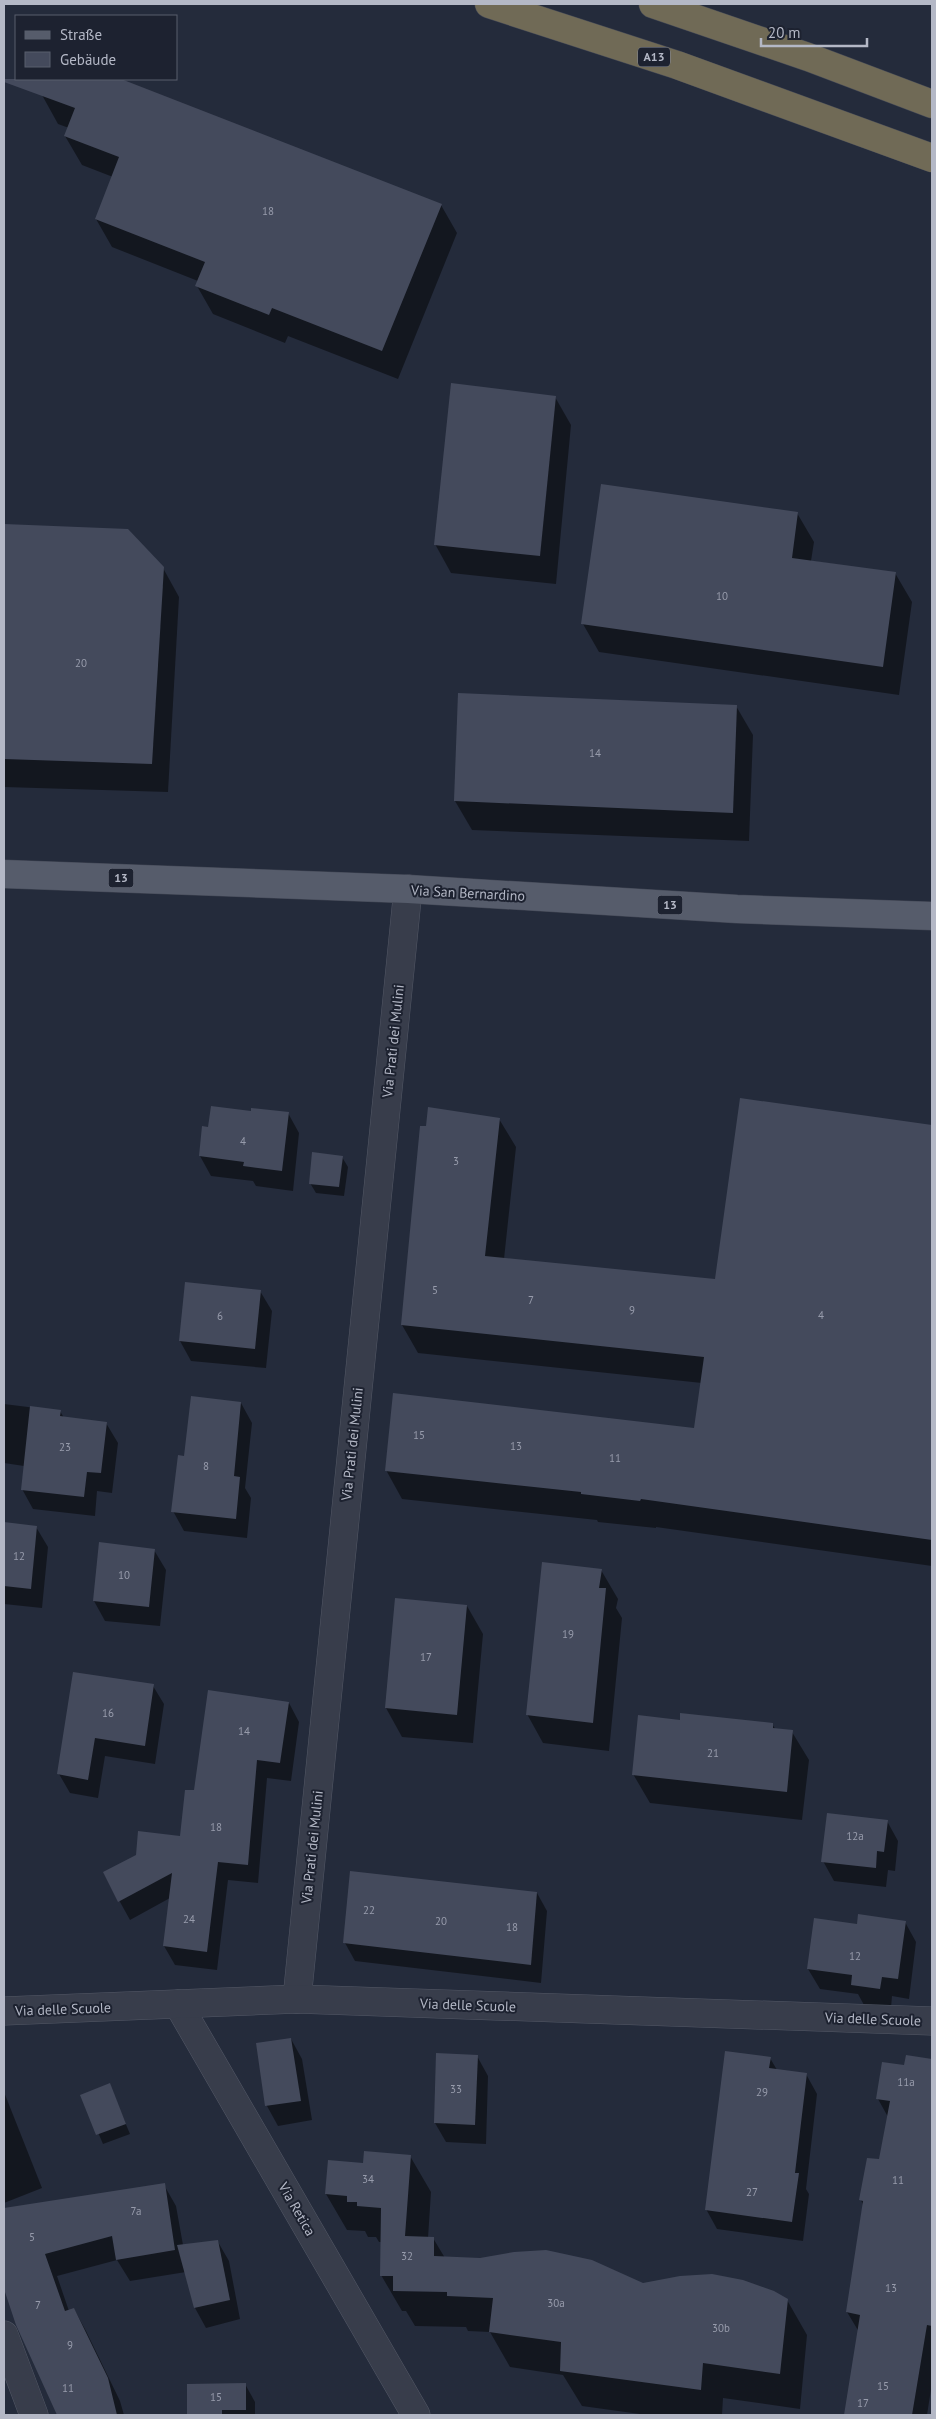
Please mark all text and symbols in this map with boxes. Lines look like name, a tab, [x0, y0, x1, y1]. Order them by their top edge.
legend	[15, 15, 178, 80]
scale bar	[761, 15, 867, 47]
text: 20 m	[768, 23, 801, 42]
text: Straße	[60, 25, 102, 44]
road number: A13	[638, 48, 670, 66]
text: Gebäude	[60, 50, 116, 69]
house number: 18	[262, 204, 274, 218]
house number: 10	[716, 589, 728, 603]
house number: 20	[75, 656, 87, 670]
house number: 14	[589, 746, 601, 760]
road number: 13	[108, 868, 134, 888]
street label: Via San Bernardino	[410, 881, 525, 905]
road number: 13	[658, 896, 682, 914]
street label: Via Prati dei Mulini	[378, 984, 408, 1099]
house number: 4	[240, 1134, 246, 1148]
house number: 3	[453, 1154, 459, 1168]
house number: 5	[432, 1283, 438, 1297]
house number: 7	[528, 1293, 534, 1307]
house number: 9	[629, 1303, 635, 1317]
house number: 4	[818, 1308, 824, 1322]
house number: 6	[217, 1309, 223, 1323]
street label: Via Prati dei Mulini	[337, 1387, 367, 1502]
house number: 15	[413, 1428, 425, 1442]
house number: 13	[510, 1439, 522, 1453]
house number: 23	[59, 1440, 71, 1454]
house number: 11	[609, 1451, 621, 1465]
house number: 8	[203, 1459, 209, 1473]
house number: 12	[13, 1549, 25, 1563]
house number: 10	[118, 1568, 130, 1582]
house number: 19	[562, 1627, 574, 1641]
house number: 17	[420, 1650, 432, 1664]
house number: 16	[102, 1706, 114, 1720]
house number: 14	[238, 1724, 250, 1738]
house number: 21	[707, 1746, 719, 1760]
street label: Via Prati dei Mulini	[297, 1790, 327, 1905]
house number: 18	[210, 1820, 222, 1834]
house number: 12a	[846, 1829, 864, 1843]
house number: 22	[363, 1903, 375, 1917]
house number: 24	[183, 1912, 195, 1926]
house number: 20	[435, 1914, 447, 1928]
house number: 18	[506, 1920, 518, 1934]
house number: 12	[849, 1949, 861, 1963]
street label: Via delle Scuole	[419, 1994, 516, 2016]
street label: Via delle Scuole	[14, 1998, 111, 2020]
street label: Via delle Scuole	[824, 2008, 921, 2030]
house number: 11a	[897, 2075, 915, 2089]
house number: 33	[450, 2082, 462, 2096]
house number: 29	[756, 2085, 768, 2099]
house number: 34	[362, 2172, 374, 2186]
house number: 11	[892, 2173, 904, 2187]
street label: Via Retica	[274, 2178, 320, 2239]
house number: 27	[746, 2185, 758, 2199]
house number: 7a	[131, 2204, 141, 2218]
house number: 5	[29, 2230, 35, 2244]
house number: 32	[401, 2249, 413, 2263]
house number: 13	[885, 2281, 897, 2295]
house number: 30a	[547, 2296, 565, 2310]
house number: 7	[35, 2298, 41, 2312]
house number: 30b	[712, 2321, 730, 2335]
house number: 9	[67, 2338, 73, 2352]
house number: 15	[877, 2379, 889, 2393]
house number: 11	[62, 2381, 74, 2395]
house number: 15	[210, 2390, 222, 2404]
house number: 17	[857, 2396, 869, 2410]

